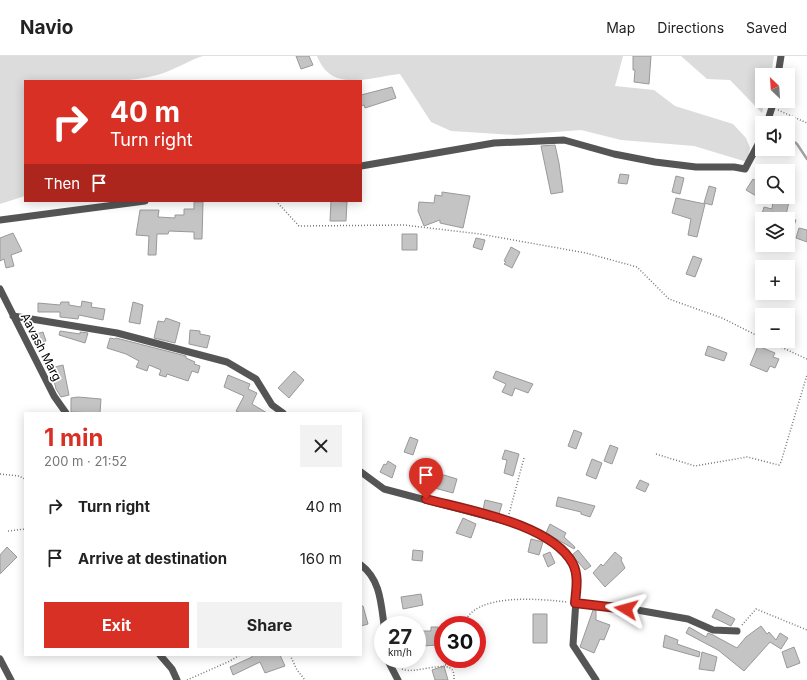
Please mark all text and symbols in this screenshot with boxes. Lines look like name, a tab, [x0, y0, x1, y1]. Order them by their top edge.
text: Navio	[20, 16, 73, 39]
text: Map	[606, 19, 635, 36]
text: Directions	[657, 19, 724, 36]
text: Saved	[746, 19, 787, 36]
north arrow	[755, 68, 795, 108]
map controls	[755, 68, 795, 348]
text: 40 m	[110, 95, 180, 129]
icon: right	[44, 96, 96, 148]
button: sound	[755, 116, 795, 156]
text: Turn right	[110, 129, 193, 150]
button: search	[755, 164, 795, 204]
icon: arrive	[88, 172, 110, 194]
text: Then	[44, 174, 80, 193]
button: layers	[755, 212, 795, 252]
button: +	[755, 260, 795, 300]
button: −	[755, 308, 795, 348]
street label: Aavash Marg	[18, 310, 65, 383]
text: 1 min	[44, 423, 103, 452]
button: close	[300, 425, 342, 467]
text: 200 m · 21:52	[44, 453, 127, 469]
pin	[409, 458, 443, 499]
icon: arrive	[415, 464, 437, 486]
icon: right	[44, 495, 66, 517]
text: Turn right	[78, 497, 150, 516]
text: 40 m	[305, 497, 342, 516]
icon: arrive	[44, 547, 66, 569]
text: Arrive at destination	[78, 549, 227, 568]
text: 160 m	[300, 549, 342, 568]
position arrow	[605, 588, 647, 630]
button: Exit	[44, 602, 189, 648]
button: Share	[197, 602, 342, 648]
speed limit sign: 30	[434, 616, 486, 668]
text: 27	[388, 625, 412, 649]
text: km/h	[388, 646, 412, 658]

